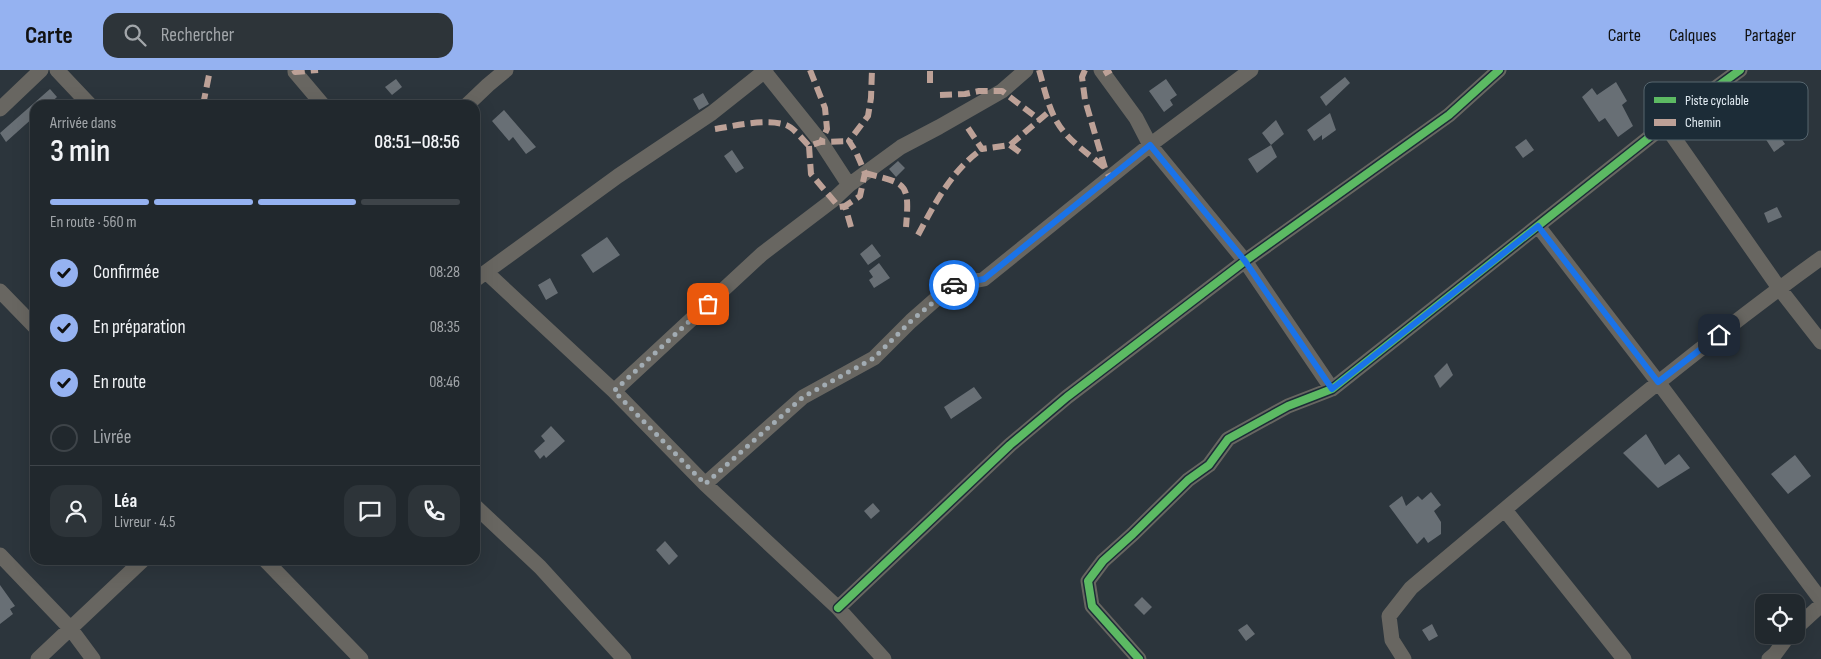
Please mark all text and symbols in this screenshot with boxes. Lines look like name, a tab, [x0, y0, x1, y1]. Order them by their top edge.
search box	[103, 13, 453, 58]
text: Carte	[25, 21, 73, 50]
icon: search	[121, 21, 149, 49]
text: Rechercher	[161, 24, 234, 47]
text: Carte	[1608, 25, 1641, 46]
text: Calques	[1669, 25, 1716, 46]
text: Partager	[1744, 25, 1796, 46]
legend	[1644, 82, 1808, 140]
text: Piste cyclable	[1685, 92, 1749, 109]
text: Arrivée dans	[50, 114, 116, 133]
text: Chemin	[1685, 114, 1721, 131]
text: 08:51–08:56	[374, 131, 460, 154]
text: 3 min	[50, 132, 110, 171]
text: En route · 560 m	[50, 213, 136, 232]
icon: check	[50, 259, 78, 287]
courier	[929, 260, 979, 310]
text: Confirmée	[93, 261, 159, 284]
text: 08:28	[429, 263, 460, 282]
icon: car	[940, 271, 968, 299]
pin	[687, 283, 729, 325]
icon: bag	[694, 290, 722, 318]
icon: check	[50, 314, 78, 342]
pin	[1698, 314, 1740, 356]
text: En préparation	[93, 316, 186, 339]
text: 08:35	[430, 318, 460, 337]
icon: home	[1705, 321, 1733, 349]
icon: check	[50, 369, 78, 397]
text: En route	[93, 371, 146, 394]
text: 08:46	[429, 373, 460, 392]
text: Livrée	[93, 426, 131, 449]
button: person	[50, 485, 102, 537]
button: chat	[344, 485, 396, 537]
button: phone	[408, 485, 460, 537]
text: Léa	[114, 490, 137, 513]
text: Livreur · 4.5	[114, 513, 175, 532]
map controls	[1755, 594, 1805, 644]
button: locate	[1755, 594, 1805, 644]

